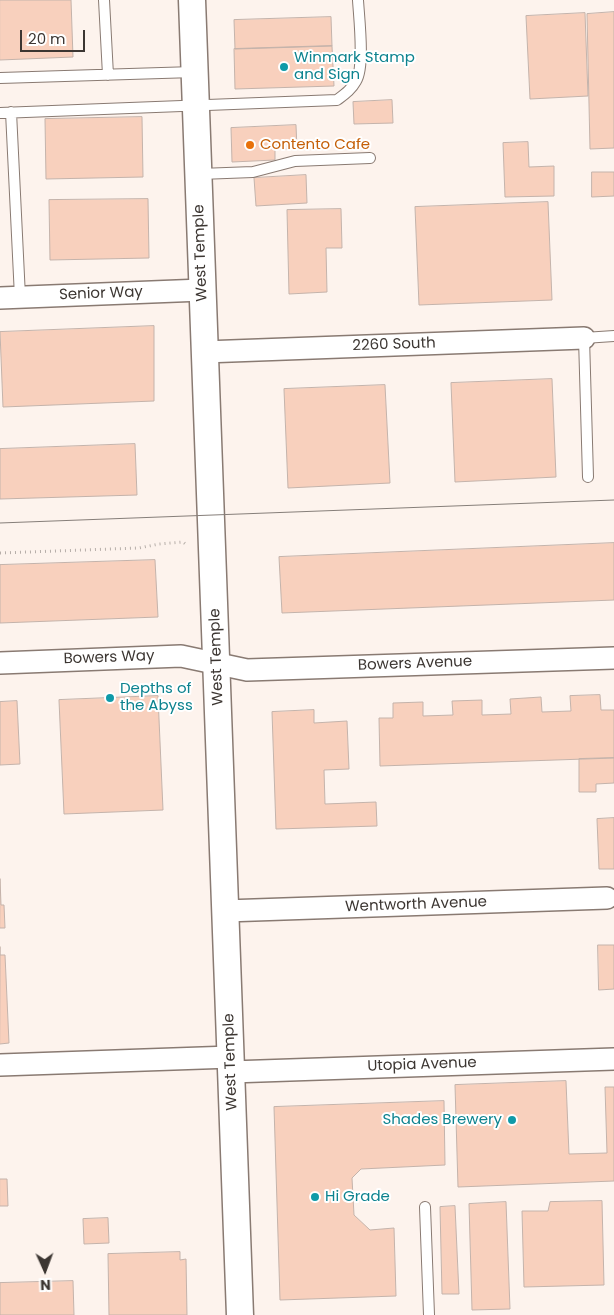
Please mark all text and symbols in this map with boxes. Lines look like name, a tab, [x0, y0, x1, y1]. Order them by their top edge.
scale bar	[22, 20, 88, 52]
text: 20 m	[28, 28, 66, 49]
place label: Winmark Stamp and Sign	[294, 49, 415, 84]
marker: Winmark Stamp and Sign	[278, 61, 290, 73]
place label: Contento Cafe	[260, 136, 370, 154]
marker: Contento Cafe	[244, 139, 256, 151]
street label: West Temple	[190, 204, 212, 302]
street label: Senior Way	[59, 284, 143, 304]
street label: 2260 South	[352, 335, 436, 355]
street label: West Temple	[206, 608, 228, 706]
street label: Bowers Way	[63, 647, 155, 669]
street label: Bowers Avenue	[358, 653, 472, 675]
place label: Depths of the Abyss	[120, 680, 193, 715]
marker: Depths of the Abyss	[104, 692, 116, 704]
street label: Wentworth Avenue	[345, 894, 487, 916]
street label: West Temple	[220, 1013, 242, 1111]
street label: Utopia Avenue	[367, 1054, 477, 1076]
place label: Shades Brewery	[382, 1111, 502, 1129]
marker: Shades Brewery	[506, 1114, 518, 1126]
place label: Hi Grade	[325, 1188, 390, 1206]
marker: Hi Grade	[309, 1191, 321, 1203]
north arrow	[20, 1245, 70, 1295]
text: N	[40, 1275, 51, 1295]

